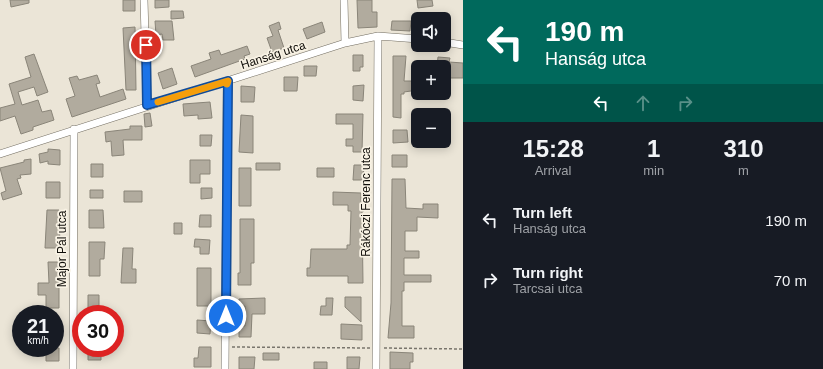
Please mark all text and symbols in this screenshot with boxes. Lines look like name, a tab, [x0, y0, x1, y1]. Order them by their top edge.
map controls	[411, 12, 451, 148]
button: sound	[411, 12, 451, 52]
icon: left	[479, 16, 531, 68]
text: 190 m	[545, 16, 624, 47]
pin	[129, 28, 163, 62]
icon: arrive	[135, 34, 157, 56]
street label: Hanság utca	[239, 38, 308, 72]
text: Hanság utca	[545, 49, 646, 69]
button: +	[411, 60, 451, 100]
icon: left	[590, 92, 612, 114]
icon: ahead	[632, 92, 654, 114]
icon: right	[674, 92, 696, 114]
button: −	[411, 108, 451, 148]
text: 15:28	[522, 135, 584, 162]
text: 1	[647, 135, 660, 162]
text: 310	[724, 135, 764, 162]
street label: Rákóczi Ferenc utca	[359, 147, 373, 257]
text: Arrival	[535, 163, 572, 178]
text: min	[643, 163, 664, 178]
text: m	[738, 163, 749, 178]
text: Turn left	[513, 204, 572, 221]
icon: left	[479, 209, 501, 231]
street label: Major Pál utca	[55, 210, 69, 287]
text: 190 m	[765, 212, 807, 229]
text: Hanság utca	[513, 221, 586, 236]
text: Turn right	[513, 264, 583, 281]
icon: right	[479, 269, 501, 291]
text: 70 m	[774, 272, 807, 289]
text: Tarcsai utca	[513, 281, 582, 296]
position arrow	[205, 295, 247, 337]
speed limit sign: 30	[72, 305, 124, 357]
text: 21	[27, 315, 49, 337]
text: km/h	[27, 335, 49, 346]

